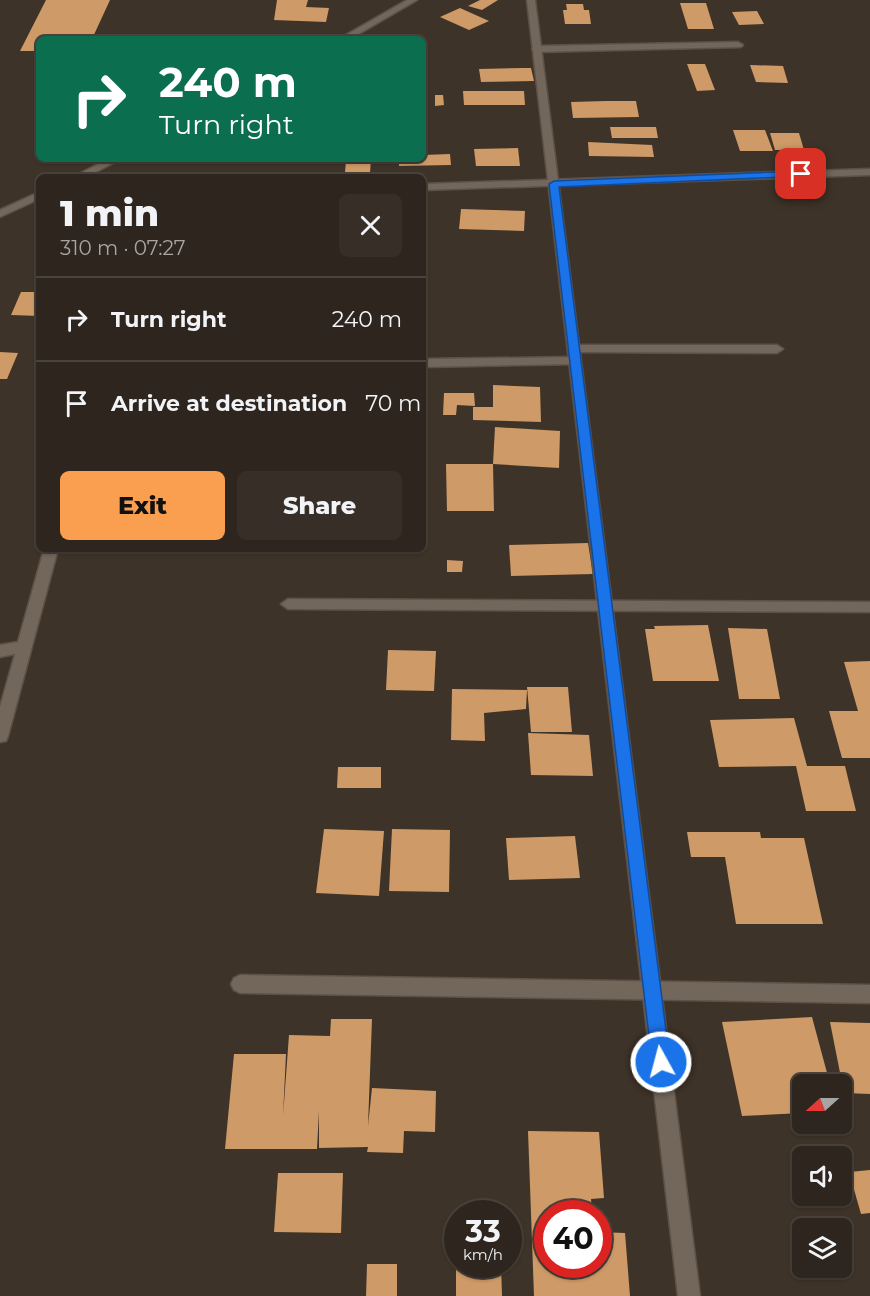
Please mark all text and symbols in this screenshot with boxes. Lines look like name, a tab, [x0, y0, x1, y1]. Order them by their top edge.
text: 240 m	[159, 56, 297, 108]
icon: right	[60, 60, 138, 138]
text: Turn right	[159, 108, 294, 141]
pin	[775, 148, 826, 199]
icon: arrive	[784, 157, 817, 190]
text: 1 min	[60, 191, 159, 235]
button: close	[339, 194, 402, 257]
text: 310 m · 07:27	[60, 236, 186, 260]
icon: right	[60, 303, 93, 336]
text: Turn right	[111, 306, 226, 333]
text: 240 m	[332, 306, 402, 333]
icon: arrive	[60, 387, 93, 420]
text: Arrive at destination	[111, 390, 347, 417]
text: 70 m	[365, 390, 421, 417]
button: Exit	[60, 471, 225, 540]
button: Share	[237, 471, 402, 540]
position arrow	[629, 1030, 693, 1094]
north arrow	[792, 1074, 852, 1134]
map controls	[792, 1074, 852, 1278]
button: sound	[792, 1146, 852, 1206]
speed limit sign: 40	[534, 1200, 612, 1278]
text: 33	[465, 1213, 501, 1250]
button: layers	[792, 1218, 852, 1278]
text: km/h	[463, 1245, 503, 1264]

